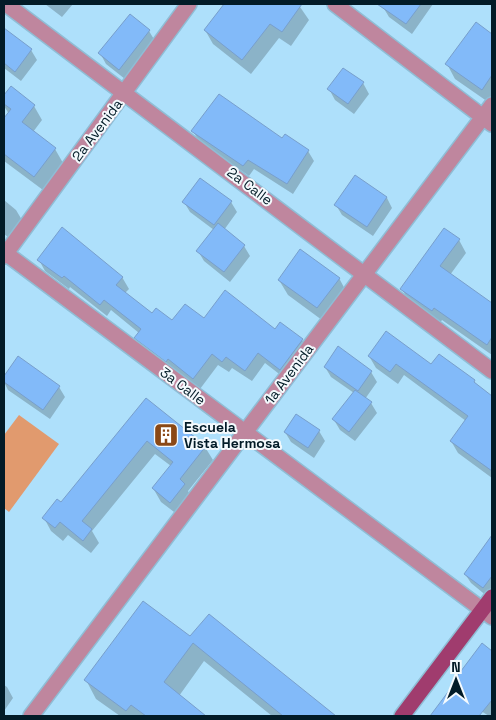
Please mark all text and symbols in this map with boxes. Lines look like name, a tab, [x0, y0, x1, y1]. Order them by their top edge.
street label: 2a Avenida	[68, 95, 126, 165]
street label: 2a Calle	[224, 163, 276, 209]
street label: 1a Avenida	[261, 340, 317, 408]
street label: 3a Calle	[157, 363, 209, 409]
place label: Escuela Vista Hermosa	[184, 418, 280, 452]
building icon: Escuela Vista Hermosa	[153, 422, 179, 448]
north arrow	[431, 655, 481, 705]
text: N	[451, 658, 461, 676]

